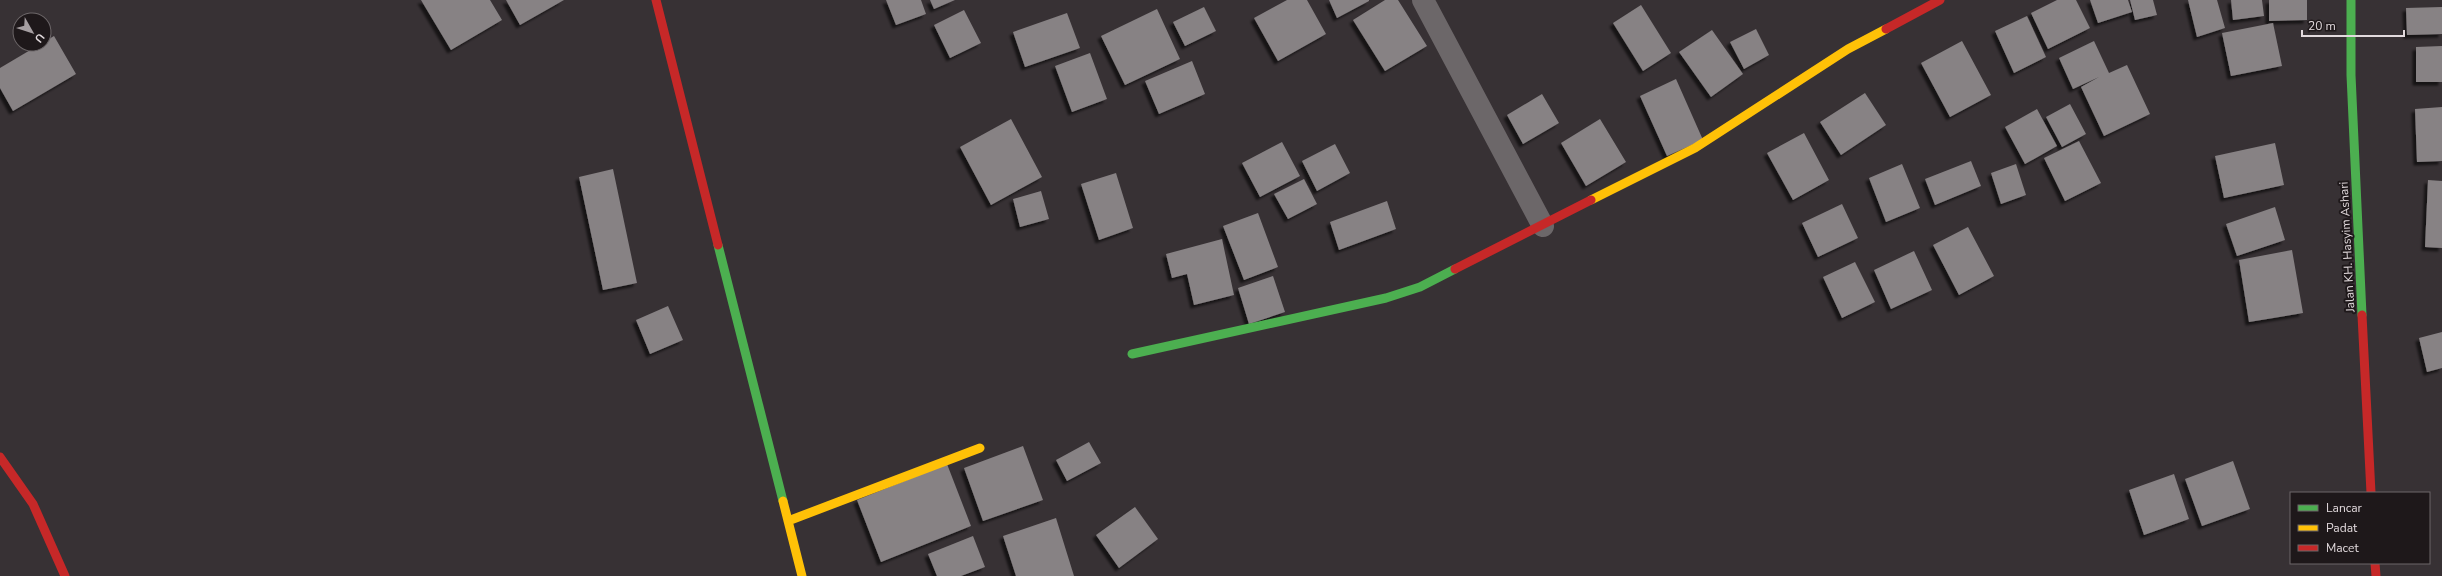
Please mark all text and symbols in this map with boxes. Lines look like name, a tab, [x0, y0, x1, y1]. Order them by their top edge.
north arrow	[12, 12, 52, 52]
scale bar	[2302, 12, 2404, 38]
text: 20 m	[2308, 18, 2336, 34]
text: U	[31, 30, 48, 46]
street label: Jalan KH. Hasyim Ashari	[2336, 181, 2358, 314]
legend	[2290, 492, 2430, 564]
text: Lancar	[2326, 500, 2363, 516]
text: Padat	[2326, 520, 2358, 536]
text: Macet	[2326, 540, 2359, 556]

